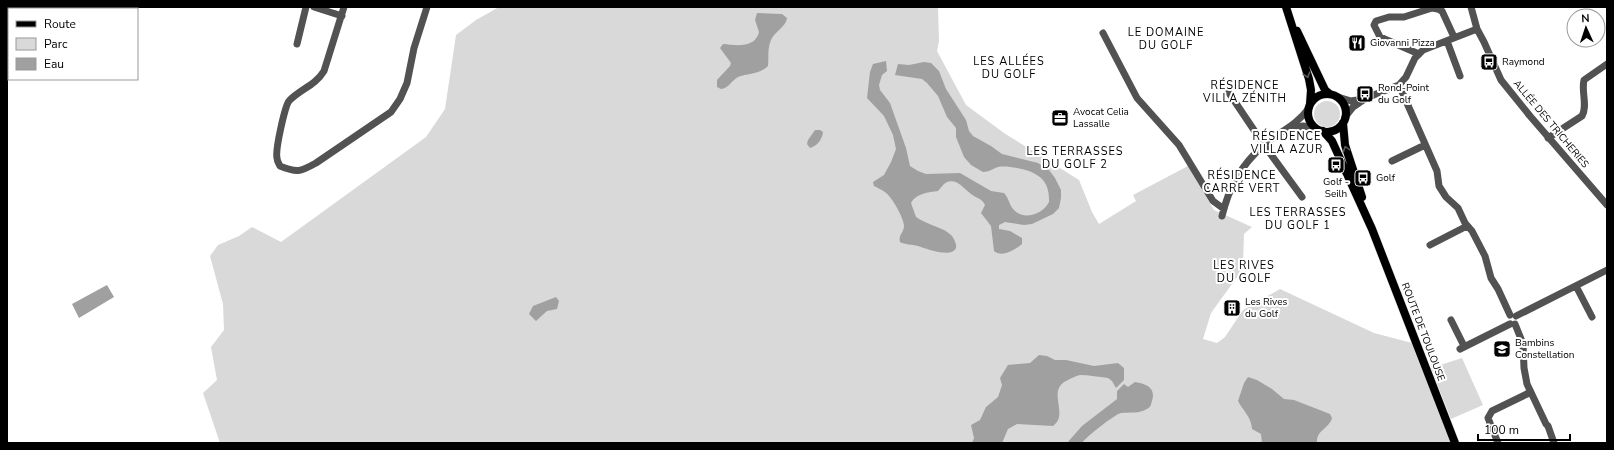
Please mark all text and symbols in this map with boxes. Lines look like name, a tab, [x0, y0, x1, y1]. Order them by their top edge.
legend	[8, 8, 138, 80]
north arrow	[1566, 8, 1606, 48]
text: N	[1581, 11, 1590, 26]
text: Route	[44, 16, 76, 32]
district label: LE DOMAINE DU GOLF	[1128, 25, 1204, 53]
restaurant icon: Giovanni Pizza	[1347, 33, 1367, 53]
text: Parc	[44, 36, 68, 52]
place label: Giovanni Pizza	[1370, 36, 1435, 50]
bus stop icon: Raymond	[1479, 52, 1499, 72]
district label: LES ALLÉES DU GOLF	[973, 53, 1045, 82]
place label: Raymond	[1502, 55, 1545, 69]
text: Eau	[44, 56, 64, 72]
one-way arrow	[1302, 71, 1311, 78]
district label: RÉSIDENCE VILLA ZÉNITH	[1202, 77, 1287, 106]
street label: ALLÉE DES TRICHERIES	[1510, 77, 1592, 171]
place label: Rond-Point du Golf	[1378, 81, 1430, 107]
bus stop icon: Rond-Point du Golf	[1355, 84, 1375, 104]
place label: Avocat Celia Lassalle	[1073, 105, 1129, 131]
office icon: Avocat Celia Lassalle	[1050, 108, 1070, 128]
district label: RÉSIDENCE VILLA AZUR	[1250, 128, 1323, 157]
district label: LES TERRASSES DU GOLF 2	[1026, 144, 1124, 172]
one-way arrow	[1342, 145, 1351, 152]
bus stop icon: Golf - Seilh	[1326, 155, 1346, 175]
district label: RÉSIDENCE CARRÉ VERT	[1204, 167, 1280, 196]
bus stop icon: Golf	[1353, 168, 1373, 188]
place label: Golf	[1376, 171, 1396, 185]
place label: Golf - Seilh	[1323, 175, 1349, 201]
district label: LES TERRASSES DU GOLF 1	[1249, 205, 1347, 233]
district label: LES RIVES DU GOLF	[1213, 258, 1275, 286]
street label: ROUTE DE TOULOUSE	[1398, 281, 1448, 383]
place label: Les Rives du Golf	[1245, 295, 1287, 321]
building icon: Les Rives du Golf	[1222, 298, 1242, 318]
place label: Bambins Constellation	[1515, 336, 1574, 362]
school or university icon: Bambins Constellation	[1492, 339, 1512, 359]
scale bar	[1478, 416, 1570, 442]
text: 100 m	[1484, 422, 1519, 438]

